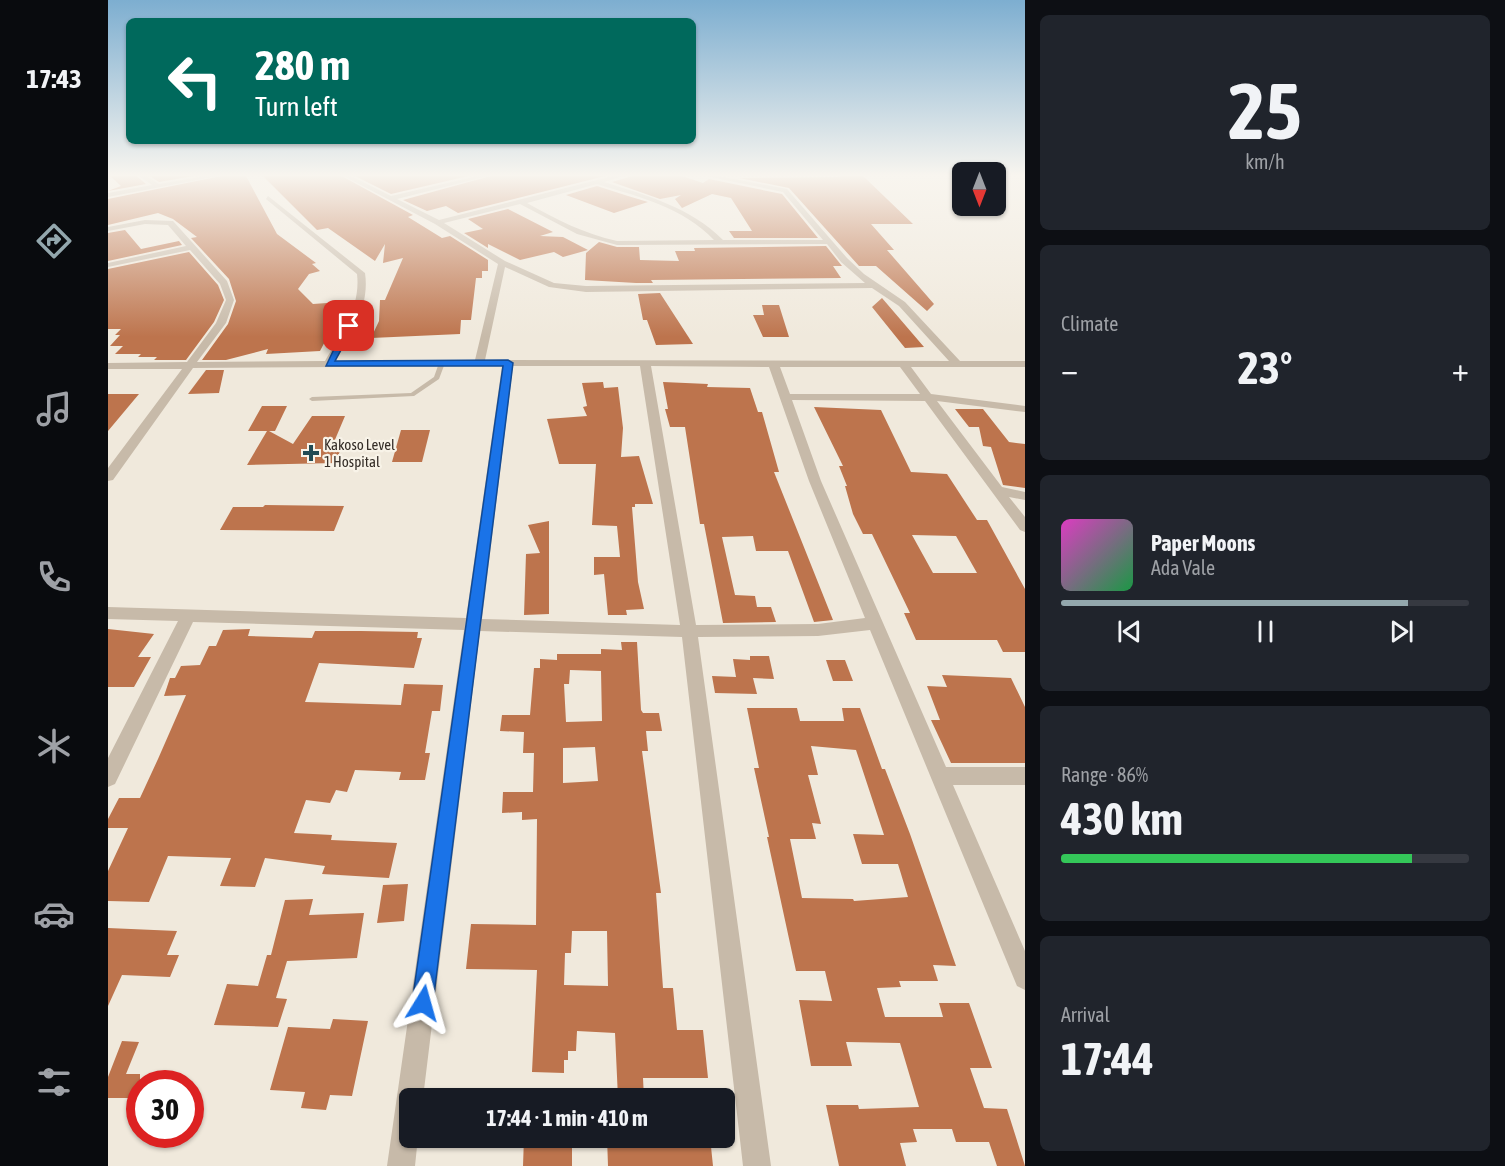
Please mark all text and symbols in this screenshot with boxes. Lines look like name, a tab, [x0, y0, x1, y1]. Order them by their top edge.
text: 280 m	[255, 41, 350, 89]
icon: left	[156, 42, 234, 120]
text: 17:43	[26, 63, 82, 94]
text: 25	[1228, 66, 1302, 156]
text: Turn left	[255, 91, 338, 122]
text: km/h	[1245, 150, 1285, 173]
north arrow	[952, 162, 1006, 216]
map controls	[952, 162, 1006, 216]
icon: directions	[33, 220, 75, 262]
pin	[323, 300, 374, 351]
icon: arrive	[332, 309, 365, 342]
text: Climate	[1061, 312, 1118, 335]
text: 23°	[1238, 342, 1292, 394]
text: −	[1061, 350, 1078, 388]
text: +	[1452, 350, 1469, 388]
icon: music	[33, 388, 75, 430]
place label: Kakoso Level 1 Hospital	[324, 436, 395, 470]
marker: Kakoso Level 1 Hospital	[302, 444, 320, 462]
text: Paper Moons	[1151, 530, 1255, 556]
icon: phone	[33, 556, 75, 598]
text: Ada Vale	[1151, 556, 1215, 579]
icon: previous	[1113, 615, 1146, 648]
icon: pause	[1249, 615, 1282, 648]
icon: next	[1385, 615, 1418, 648]
icon: climate	[33, 725, 75, 767]
text: Range · 86%	[1061, 763, 1148, 786]
text: 430 km	[1061, 793, 1183, 845]
icon: car	[33, 893, 75, 935]
position arrow	[391, 971, 455, 1035]
text: Arrival	[1061, 1003, 1110, 1026]
text: 17:44	[1061, 1033, 1154, 1085]
icon: filters	[33, 1061, 75, 1103]
speed limit sign: 30	[126, 1070, 204, 1148]
text: 17:44 · 1 min · 410 m	[486, 1105, 648, 1131]

